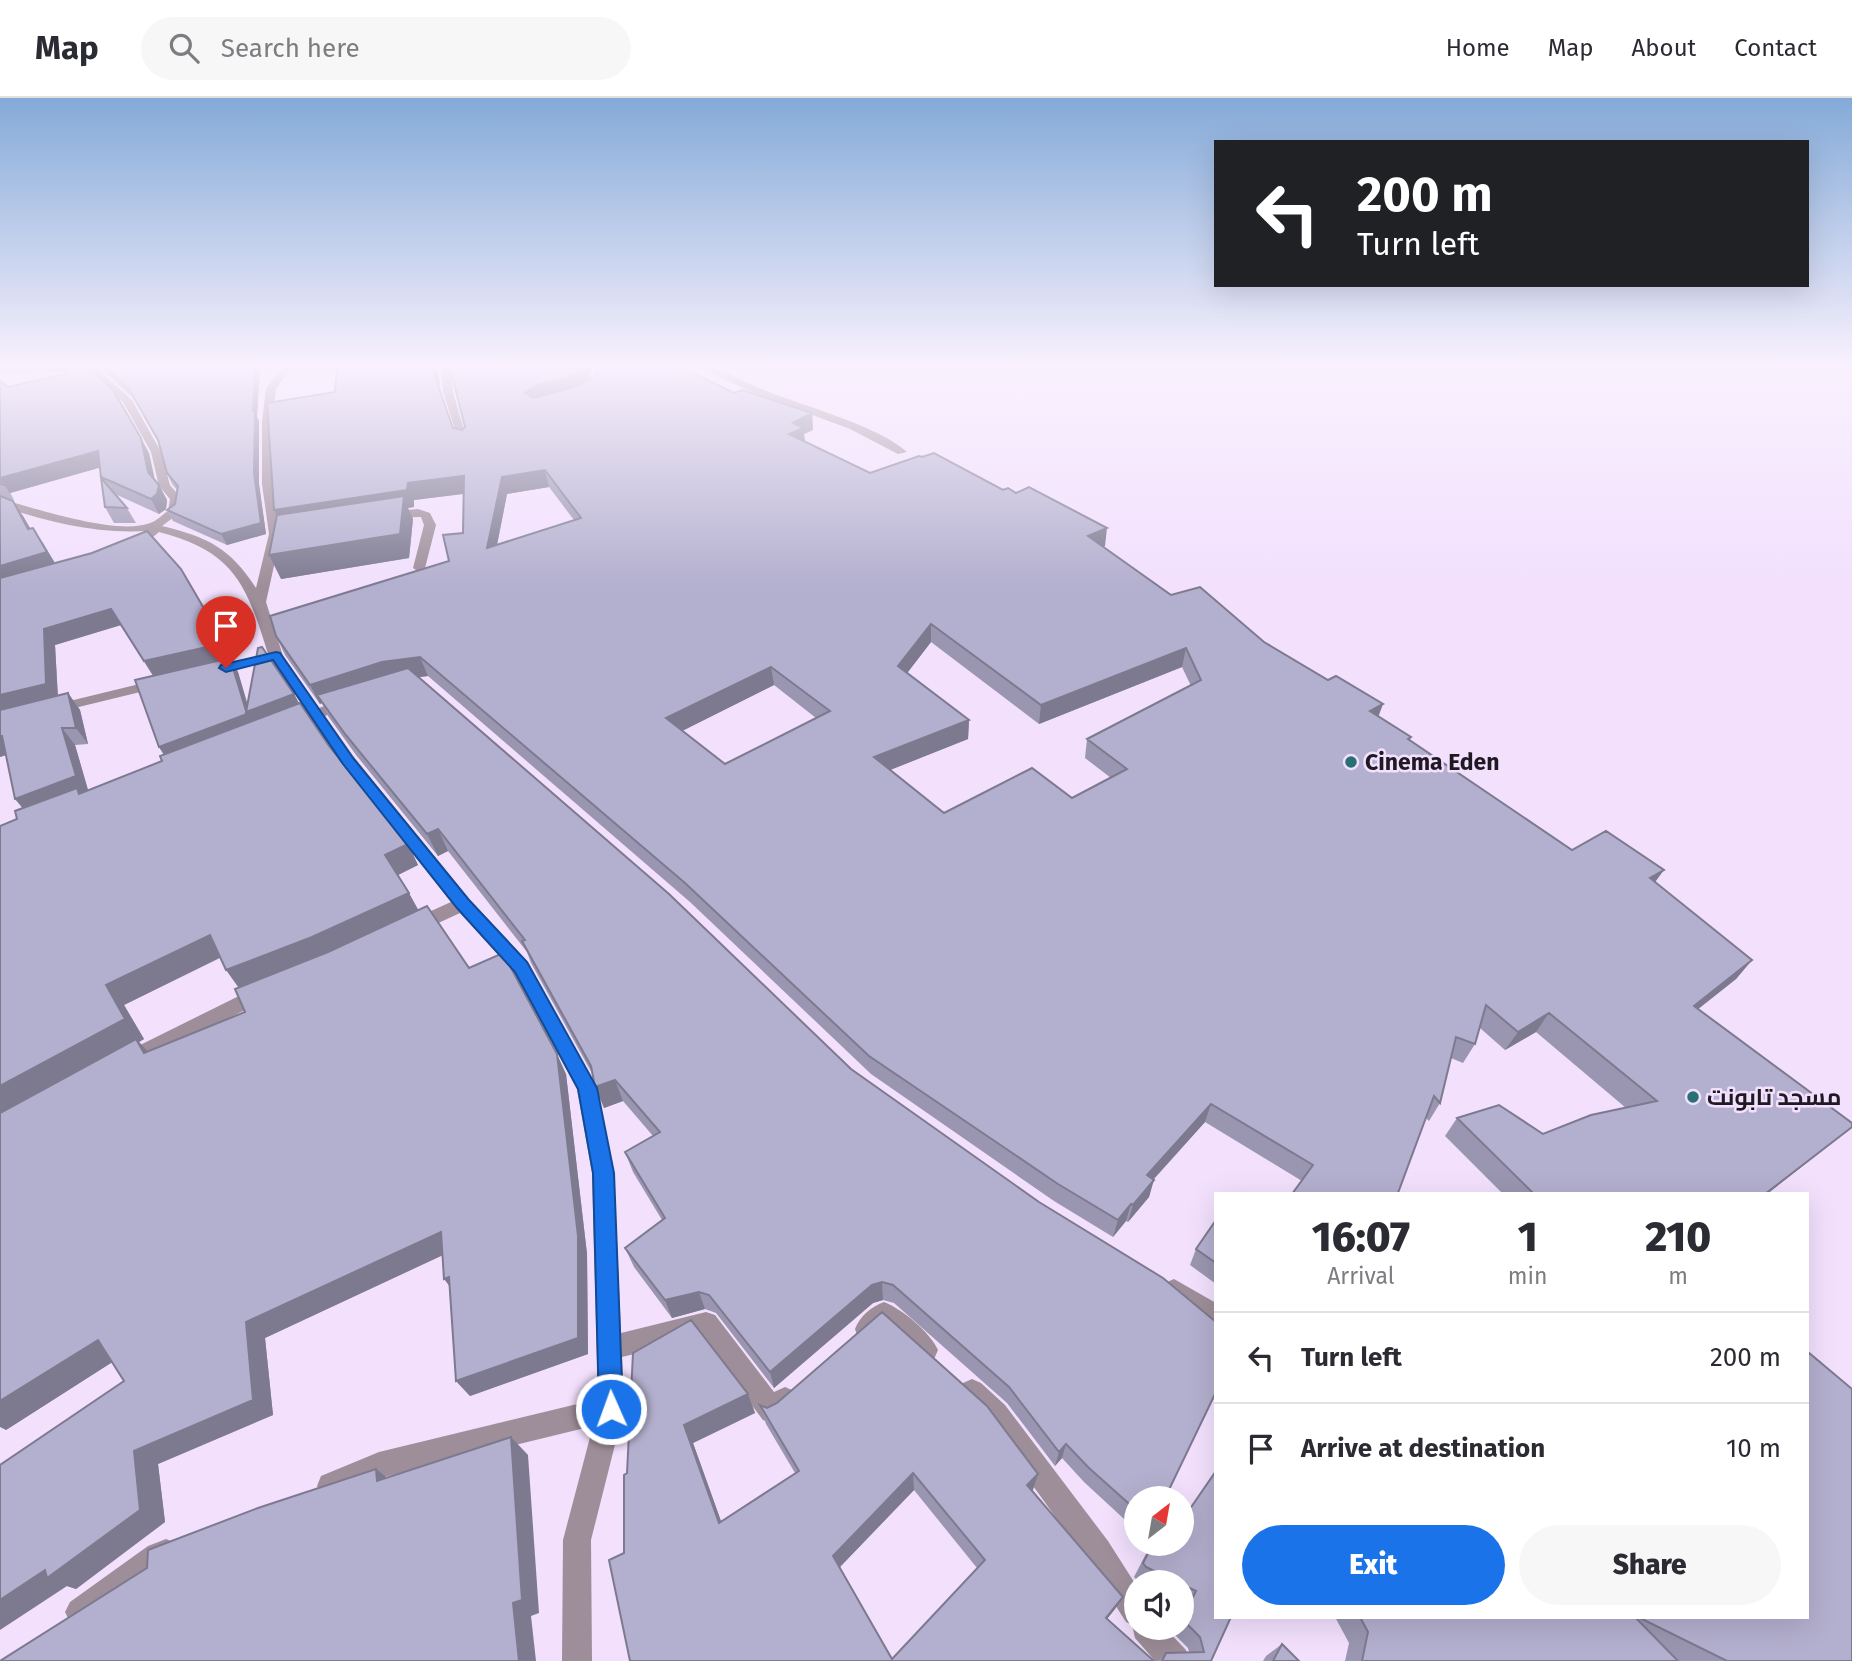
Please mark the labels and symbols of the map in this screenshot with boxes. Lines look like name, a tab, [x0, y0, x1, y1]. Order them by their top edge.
pin	[196, 596, 256, 668]
place label: Cinema Eden	[1365, 748, 1500, 776]
marker: Cinema Eden	[1343, 754, 1359, 770]
place label: مسجد تابونت	[1707, 1083, 1841, 1111]
marker: مسجد تابونت	[1685, 1089, 1701, 1105]
position arrow	[574, 1372, 648, 1446]
north arrow	[1124, 1486, 1194, 1556]

